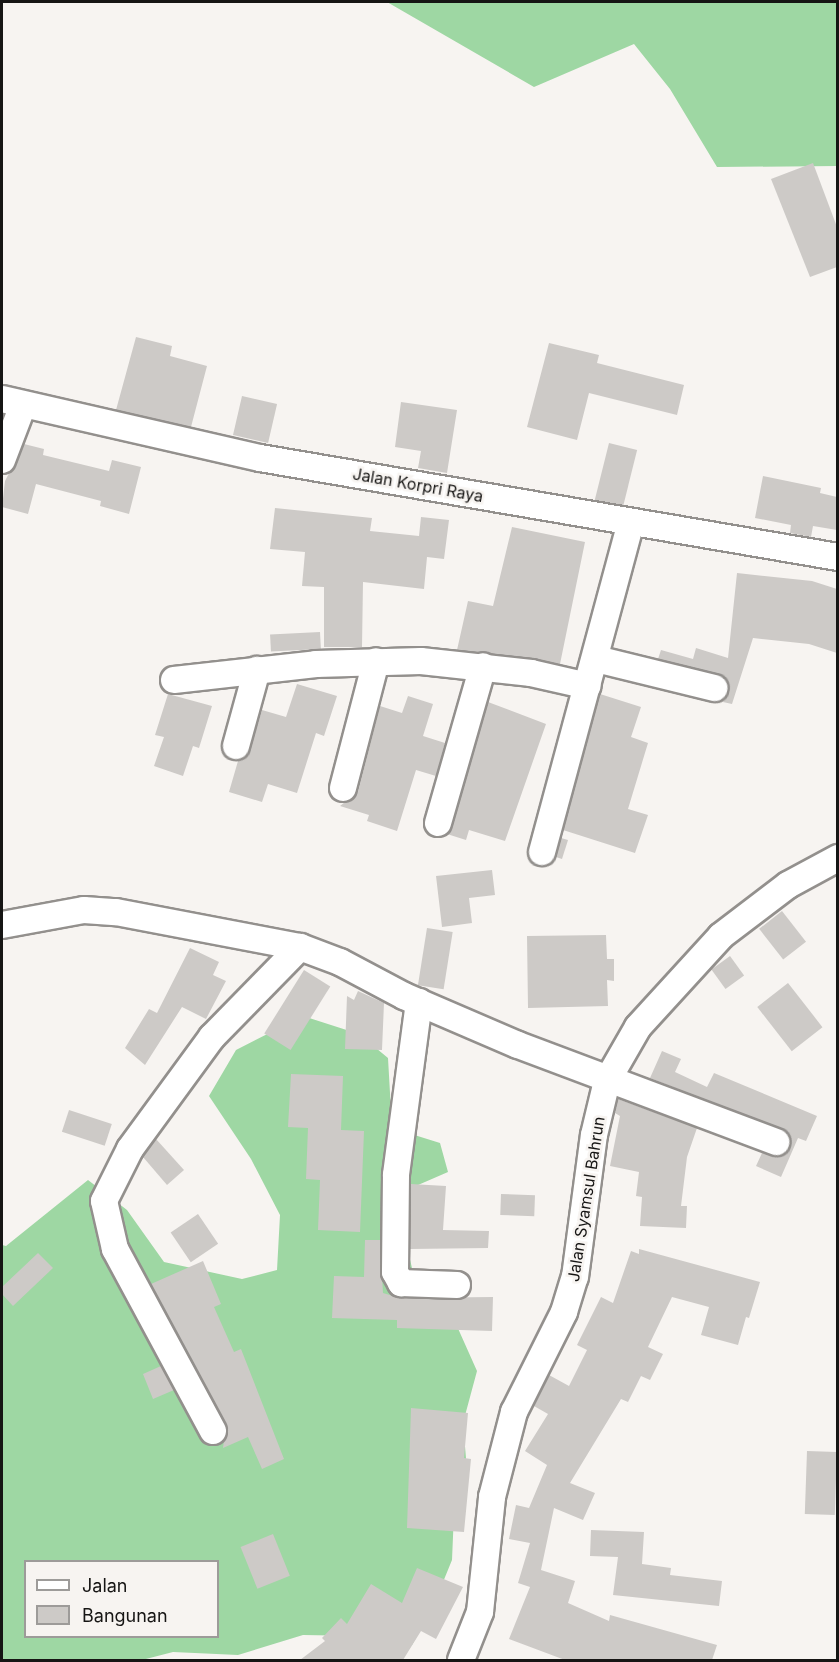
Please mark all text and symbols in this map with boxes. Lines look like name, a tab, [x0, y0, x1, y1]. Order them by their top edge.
street label: Jalan Korpri Raya	[351, 464, 485, 506]
street label: Jalan Syamsul Bahrun	[563, 1115, 609, 1283]
legend	[24, 1560, 219, 1638]
text: Jalan	[82, 1575, 127, 1596]
text: Bangunan	[82, 1605, 168, 1626]

